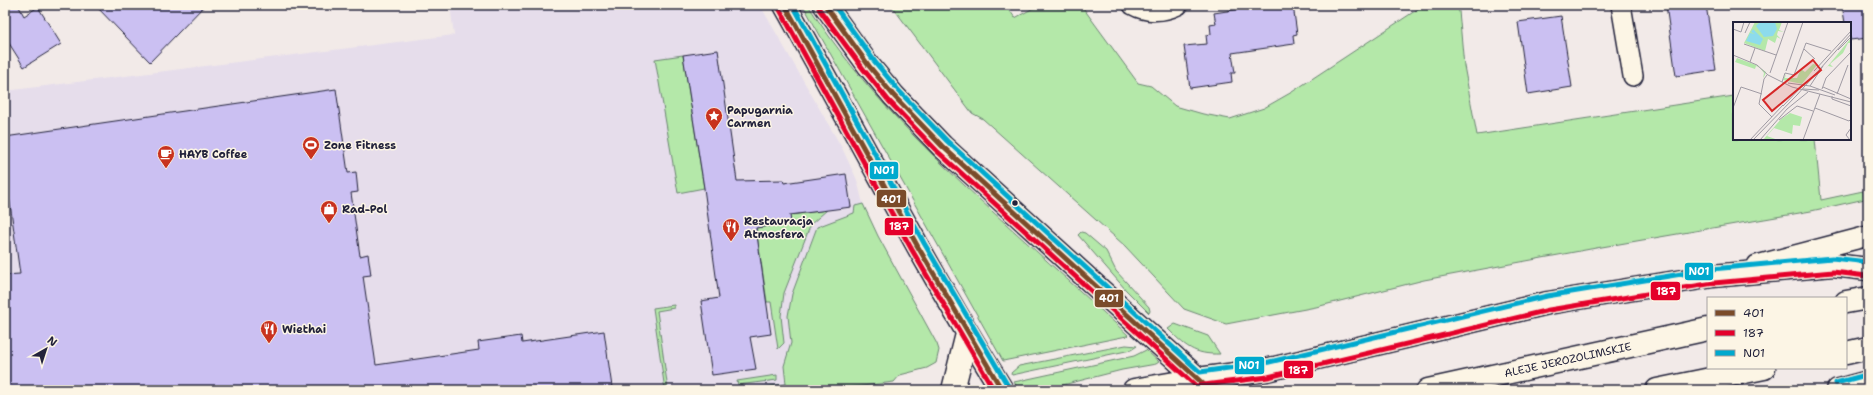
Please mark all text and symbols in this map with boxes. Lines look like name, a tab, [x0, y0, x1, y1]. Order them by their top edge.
inset map	[1733, 22, 1851, 140]
place label: Papugarnia Carmen	[727, 103, 793, 131]
place icon: Papugarnia Carmen	[704, 106, 724, 131]
sports icon: Zone Fitness	[301, 135, 321, 160]
place label: Zone Fitness	[324, 138, 396, 153]
cafe icon: HAYB Coffee	[156, 144, 176, 169]
place label: HAYB Coffee	[179, 147, 248, 162]
line badge: N01	[869, 161, 899, 180]
text: N01	[873, 163, 895, 178]
line badge: 401	[876, 189, 907, 208]
text: 401	[881, 192, 901, 207]
unlabelled marker	[1010, 198, 1020, 208]
shop icon: Rad-Pol	[319, 199, 339, 224]
place label: Rad-Pol	[342, 202, 388, 217]
place label: Restauracja Atmosfera	[744, 214, 814, 242]
restaurant icon: Restauracja Atmosfera	[721, 217, 741, 242]
line badge: 187	[884, 217, 914, 236]
text: 187	[889, 219, 909, 234]
line badge: N01	[1684, 262, 1714, 281]
text: N01	[1688, 264, 1710, 279]
line badge: 187	[1650, 281, 1681, 301]
text: 187	[1656, 284, 1676, 299]
line badge: 401	[1094, 289, 1124, 308]
text: 401	[1099, 291, 1119, 306]
legend	[1707, 297, 1847, 369]
text: 401	[1743, 305, 1764, 321]
restaurant icon: Wiethai	[259, 319, 279, 344]
place label: Wiethai	[282, 322, 326, 337]
text: 187	[1743, 325, 1764, 341]
north arrow	[26, 329, 66, 369]
text: N	[44, 333, 60, 350]
street label: ALEJE JEROZOLIMSKIE	[1503, 339, 1633, 381]
text: N01	[1743, 345, 1765, 361]
line badge: N01	[1234, 356, 1265, 375]
text: N01	[1238, 358, 1260, 373]
line badge: 187	[1283, 360, 1314, 379]
text: 187	[1288, 363, 1308, 378]

